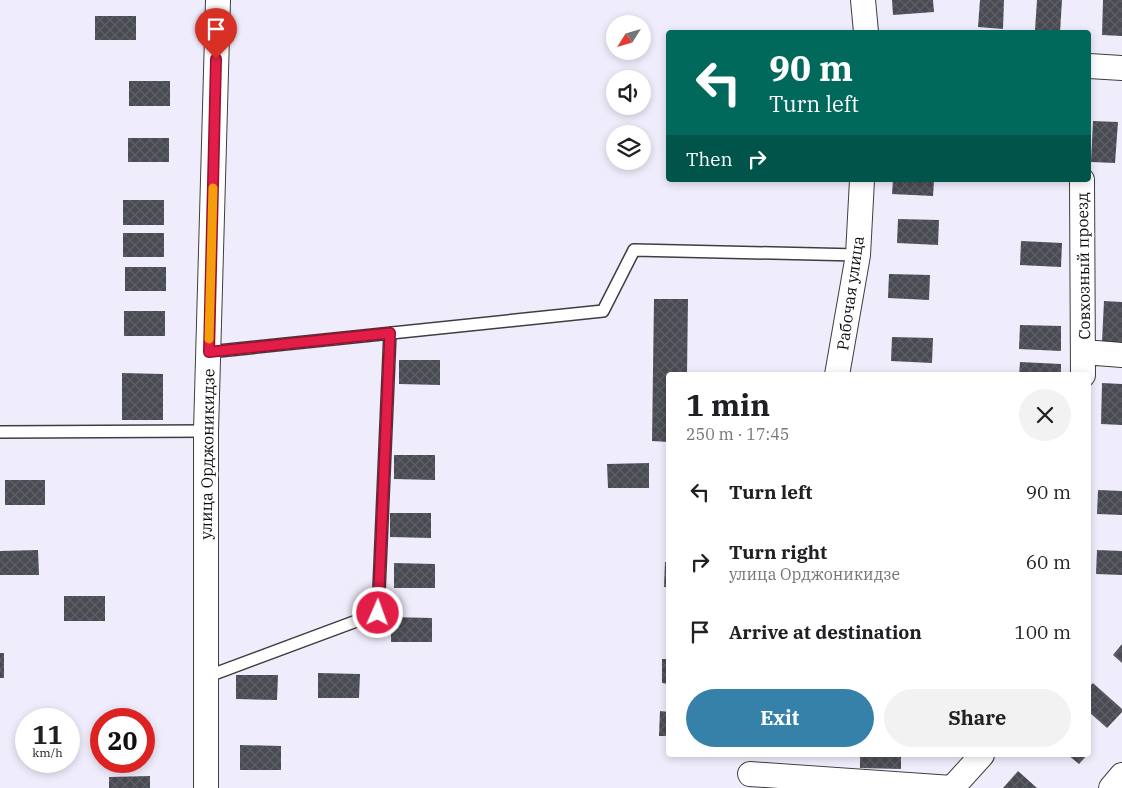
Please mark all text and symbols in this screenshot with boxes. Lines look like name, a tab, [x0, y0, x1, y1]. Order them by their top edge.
pin	[195, 8, 237, 59]
icon: arrive	[202, 15, 230, 43]
north arrow	[606, 15, 651, 60]
map controls	[606, 15, 651, 170]
text: 90 m	[769, 45, 853, 91]
icon: left	[686, 50, 751, 115]
button: sound	[606, 70, 651, 115]
text: Turn left	[769, 89, 859, 118]
button: layers	[606, 125, 651, 170]
icon: right	[743, 145, 771, 173]
text: Then	[686, 147, 733, 171]
street label: Совхозный проезд	[1072, 192, 1094, 340]
street label: Рабочая улица	[832, 234, 868, 352]
street label: улица Орджоникидзе	[196, 368, 218, 540]
text: 1 min	[686, 385, 770, 424]
button: close	[1019, 389, 1071, 441]
text: 250 m · 17:45	[686, 424, 789, 444]
icon: left	[686, 478, 714, 506]
text: Turn left	[729, 480, 812, 504]
text: 90 m	[1026, 480, 1071, 504]
text: Turn right	[729, 540, 827, 564]
icon: right	[686, 548, 714, 576]
text: 60 m	[1026, 550, 1071, 574]
text: улица Орджоникидзе	[729, 564, 900, 584]
position arrow	[351, 586, 403, 638]
icon: arrive	[686, 618, 714, 646]
text: Arrive at destination	[729, 620, 922, 644]
text: 100 m	[1014, 620, 1071, 644]
button: Exit	[686, 689, 874, 747]
button: Share	[884, 689, 1071, 747]
speed limit sign: 20	[90, 708, 155, 773]
text: 11	[32, 718, 63, 751]
text: km/h	[32, 745, 63, 760]

